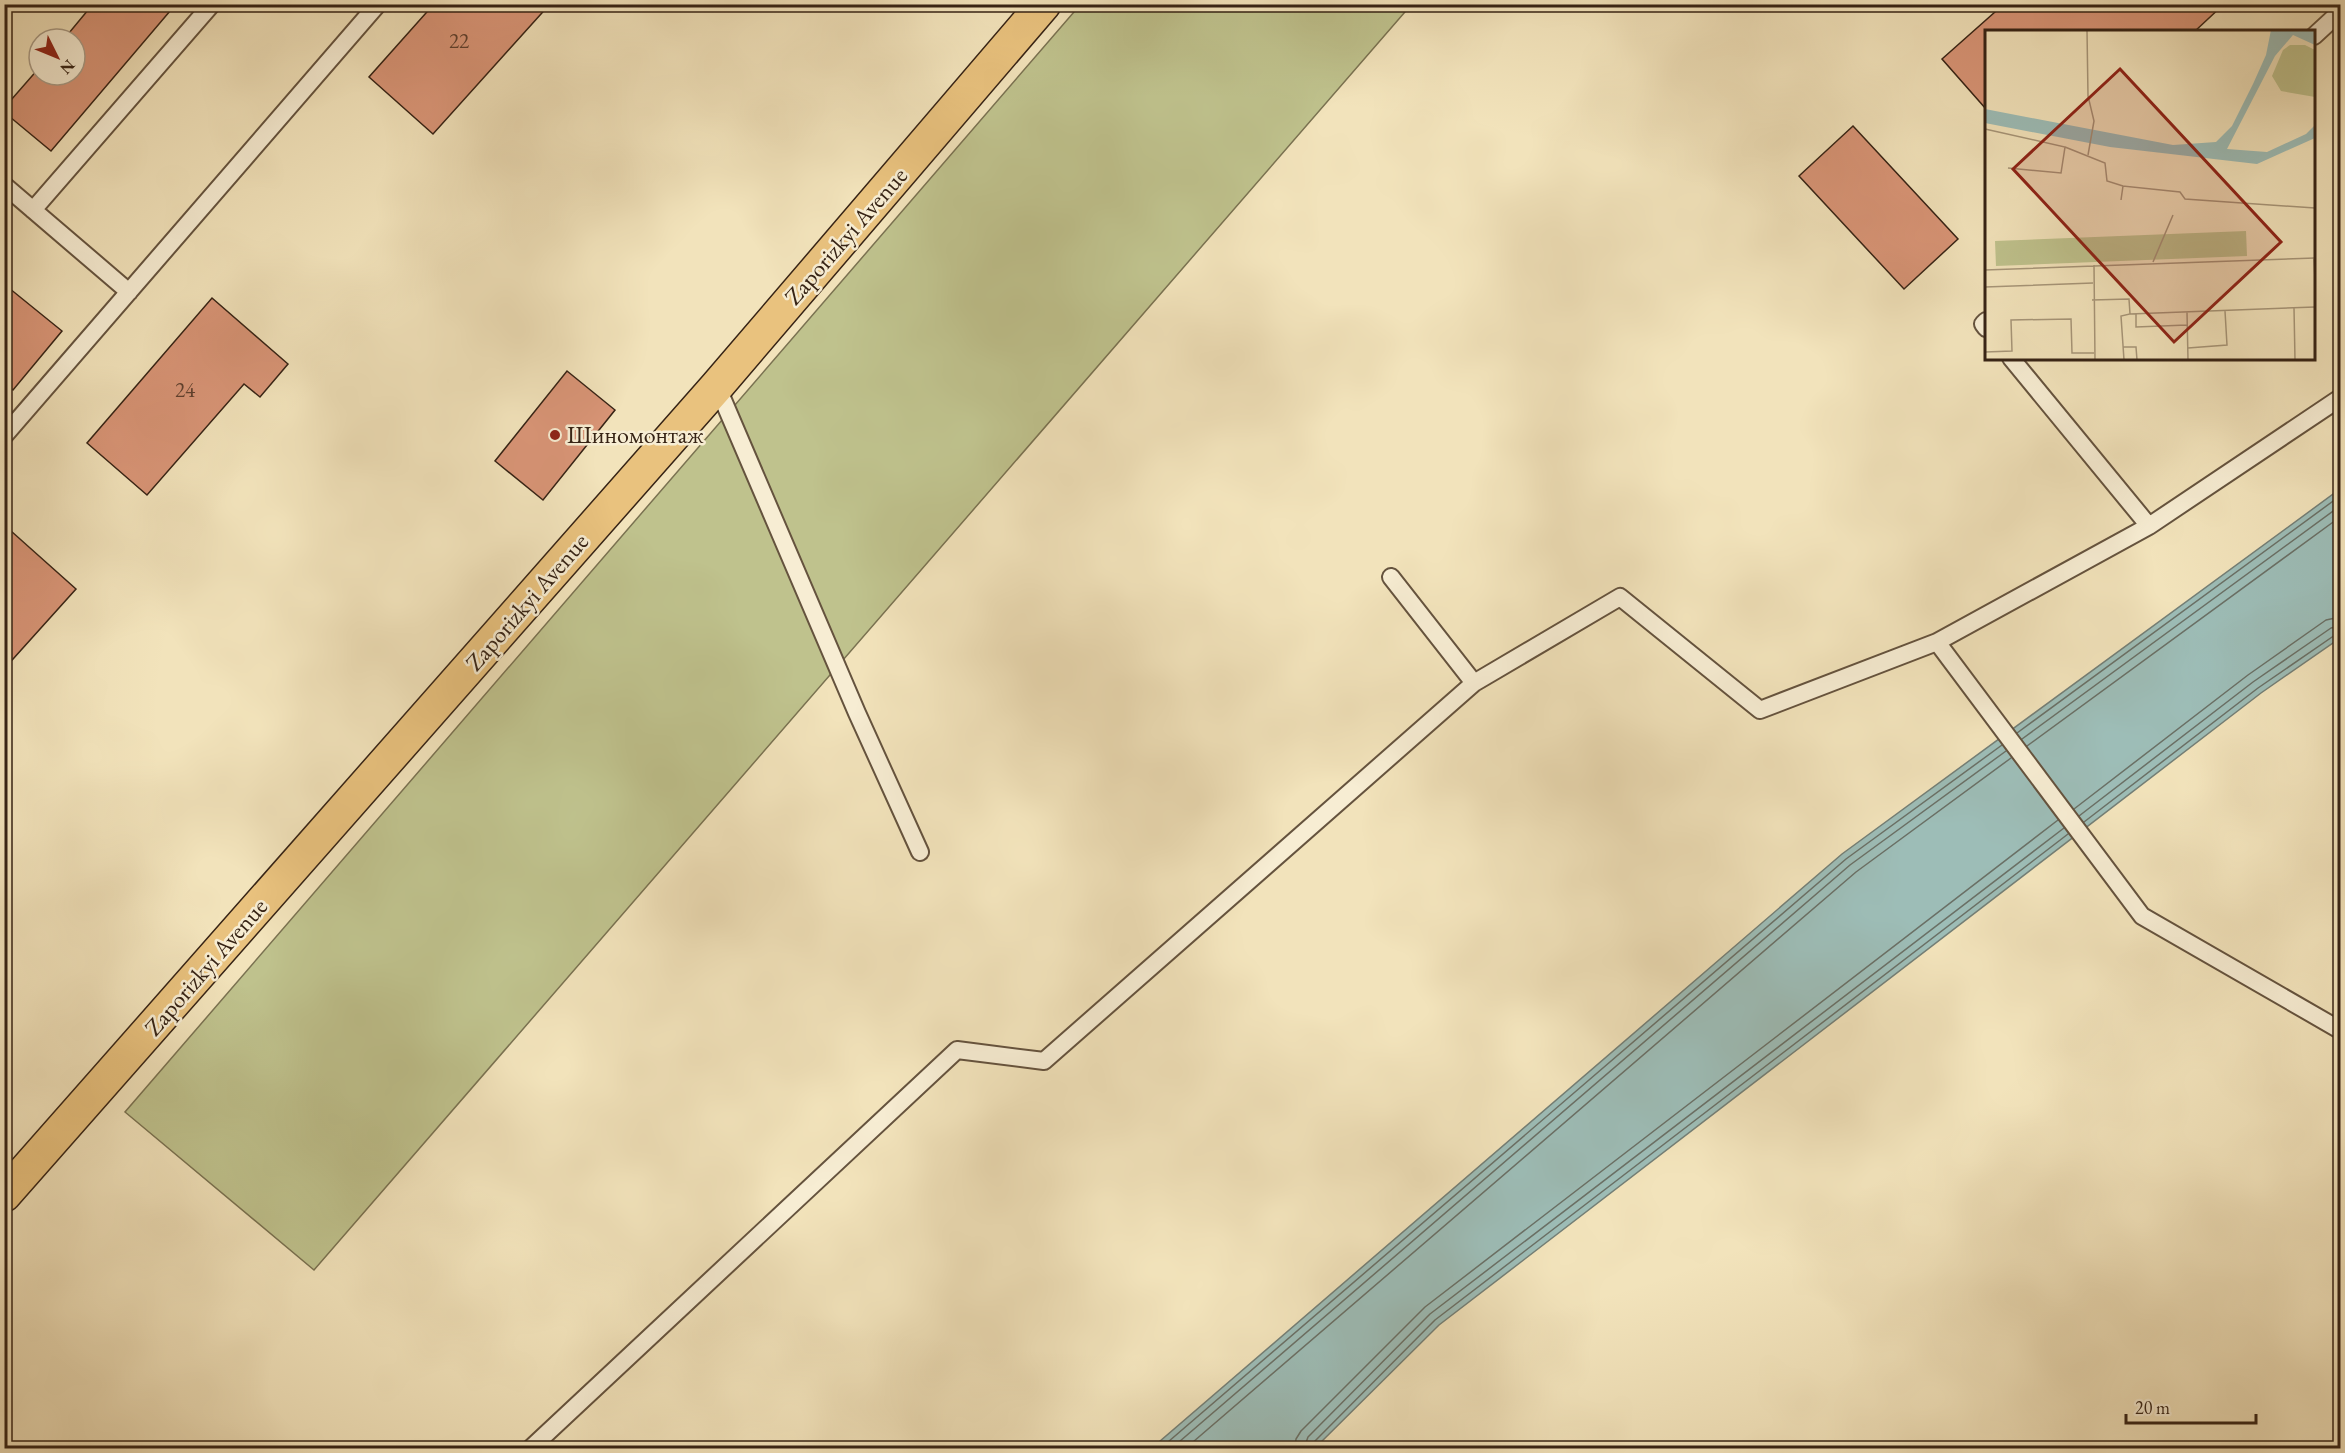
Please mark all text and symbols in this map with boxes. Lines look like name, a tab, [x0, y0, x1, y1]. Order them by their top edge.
north arrow	[27, 27, 87, 87]
house number: 22	[449, 27, 469, 54]
inset map	[1985, 30, 2315, 360]
text: N	[55, 55, 80, 79]
street label: Zaporizkyi Avenue	[777, 160, 914, 311]
house number: 24	[175, 376, 196, 403]
place label: Шиномонтаж	[567, 419, 704, 450]
marker: Шиномонтаж	[548, 428, 562, 442]
street label: Zaporizkyi Avenue	[458, 526, 595, 677]
street label: Zaporizkyi Avenue	[137, 891, 274, 1042]
scale bar	[2126, 1387, 2256, 1425]
text: 20 m	[2135, 1396, 2170, 1419]

